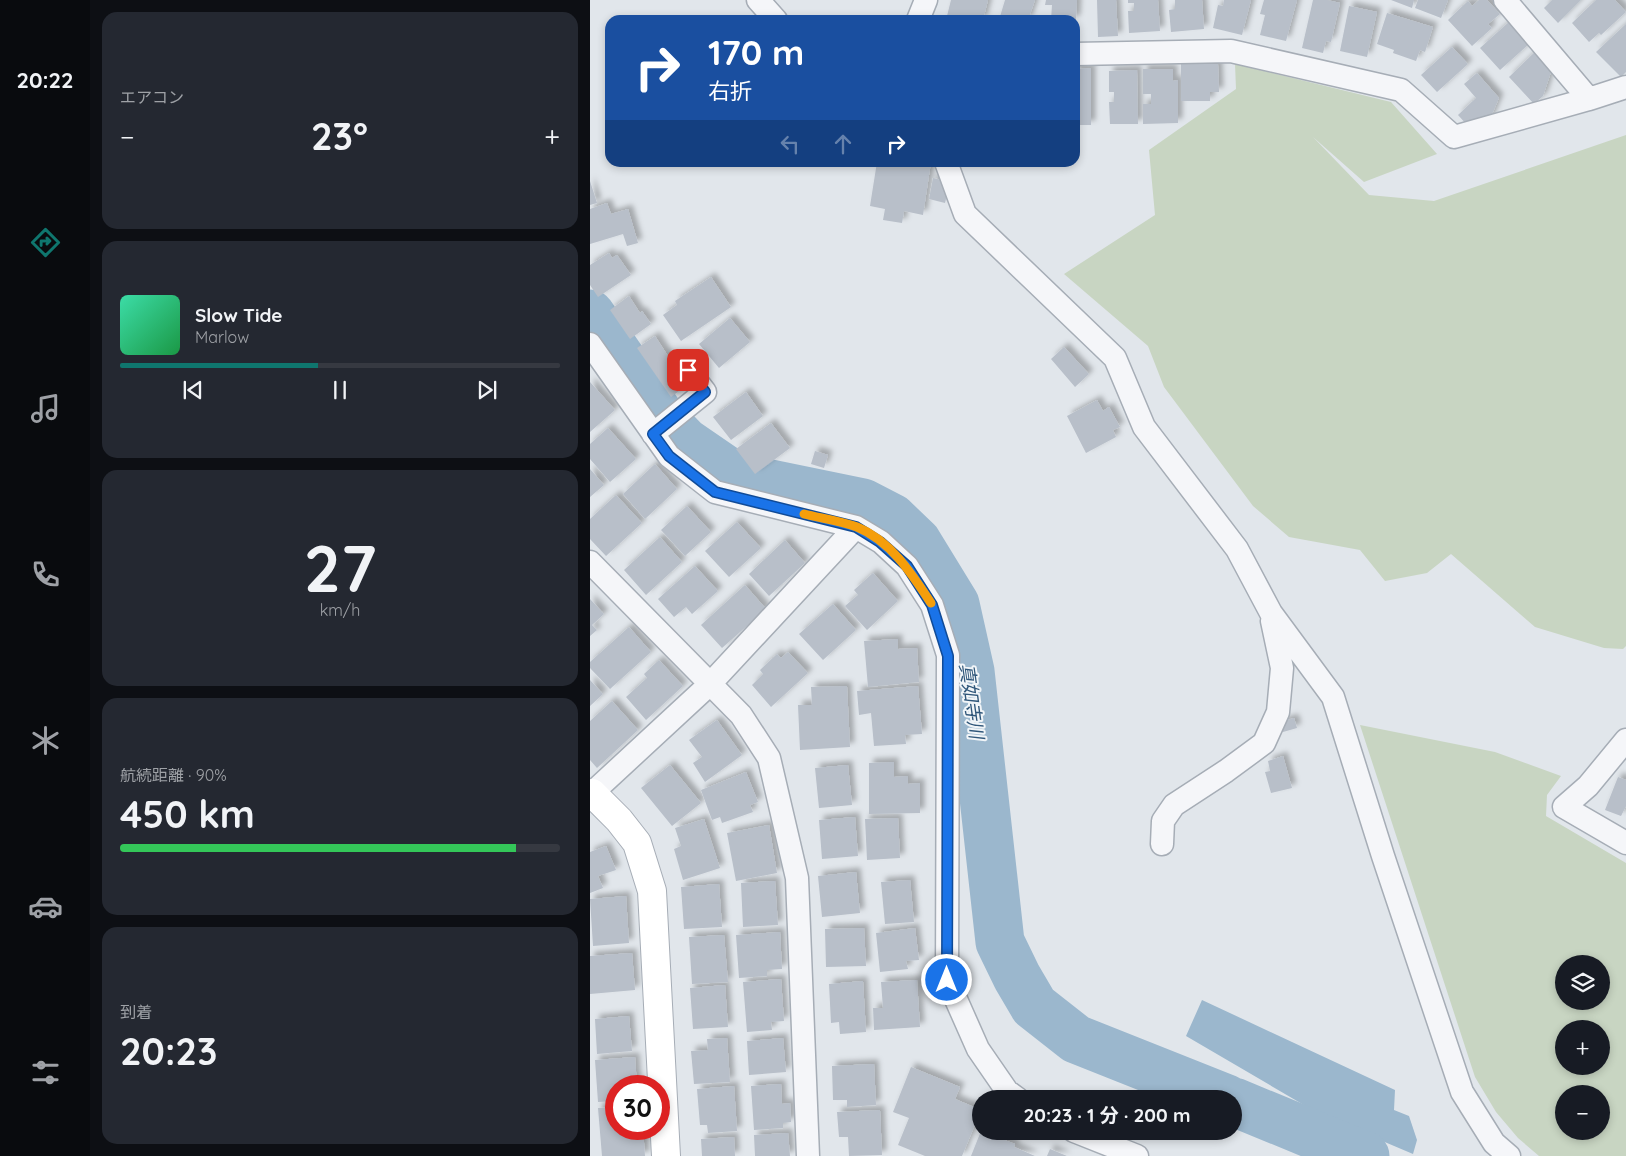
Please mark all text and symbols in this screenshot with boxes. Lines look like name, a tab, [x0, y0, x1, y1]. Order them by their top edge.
text: 170 m	[708, 30, 804, 74]
icon: right	[625, 35, 690, 100]
text: 20:22	[16, 66, 74, 94]
text: 右折	[708, 77, 752, 105]
text: エアコン	[120, 87, 184, 107]
text: 23°	[311, 112, 368, 160]
text: −	[120, 119, 135, 154]
text: +	[544, 119, 560, 154]
icon: left	[776, 130, 804, 158]
icon: ahead	[829, 130, 857, 158]
icon: right	[882, 130, 910, 158]
icon: directions	[28, 225, 63, 260]
text: Slow Tide	[195, 303, 283, 327]
text: Marlow	[195, 327, 249, 347]
pin	[667, 349, 709, 391]
icon: arrive	[674, 356, 702, 384]
icon: previous	[179, 376, 207, 404]
icon: pause	[326, 376, 354, 404]
icon: next	[473, 376, 501, 404]
icon: music	[28, 391, 63, 426]
text: 27	[304, 527, 376, 608]
icon: phone	[28, 557, 63, 592]
text: km/h	[320, 600, 360, 620]
water label: 真如寺川	[955, 662, 989, 742]
icon: climate	[28, 723, 63, 758]
text: 航続距離 · 90%	[120, 765, 227, 785]
text: 450 km	[120, 790, 255, 838]
icon: car	[28, 889, 63, 924]
position arrow	[920, 953, 972, 1005]
map controls	[1555, 955, 1610, 1140]
button: layers	[1555, 955, 1610, 1010]
text: 到着	[120, 1002, 152, 1022]
button: +	[1555, 1020, 1610, 1075]
text: 20:23	[120, 1027, 217, 1075]
icon: filters	[28, 1055, 63, 1090]
speed limit sign: 30	[605, 1075, 670, 1140]
button: −	[1555, 1085, 1610, 1140]
text: 20:23 · 1 分 · 200 m	[1023, 1103, 1191, 1127]

